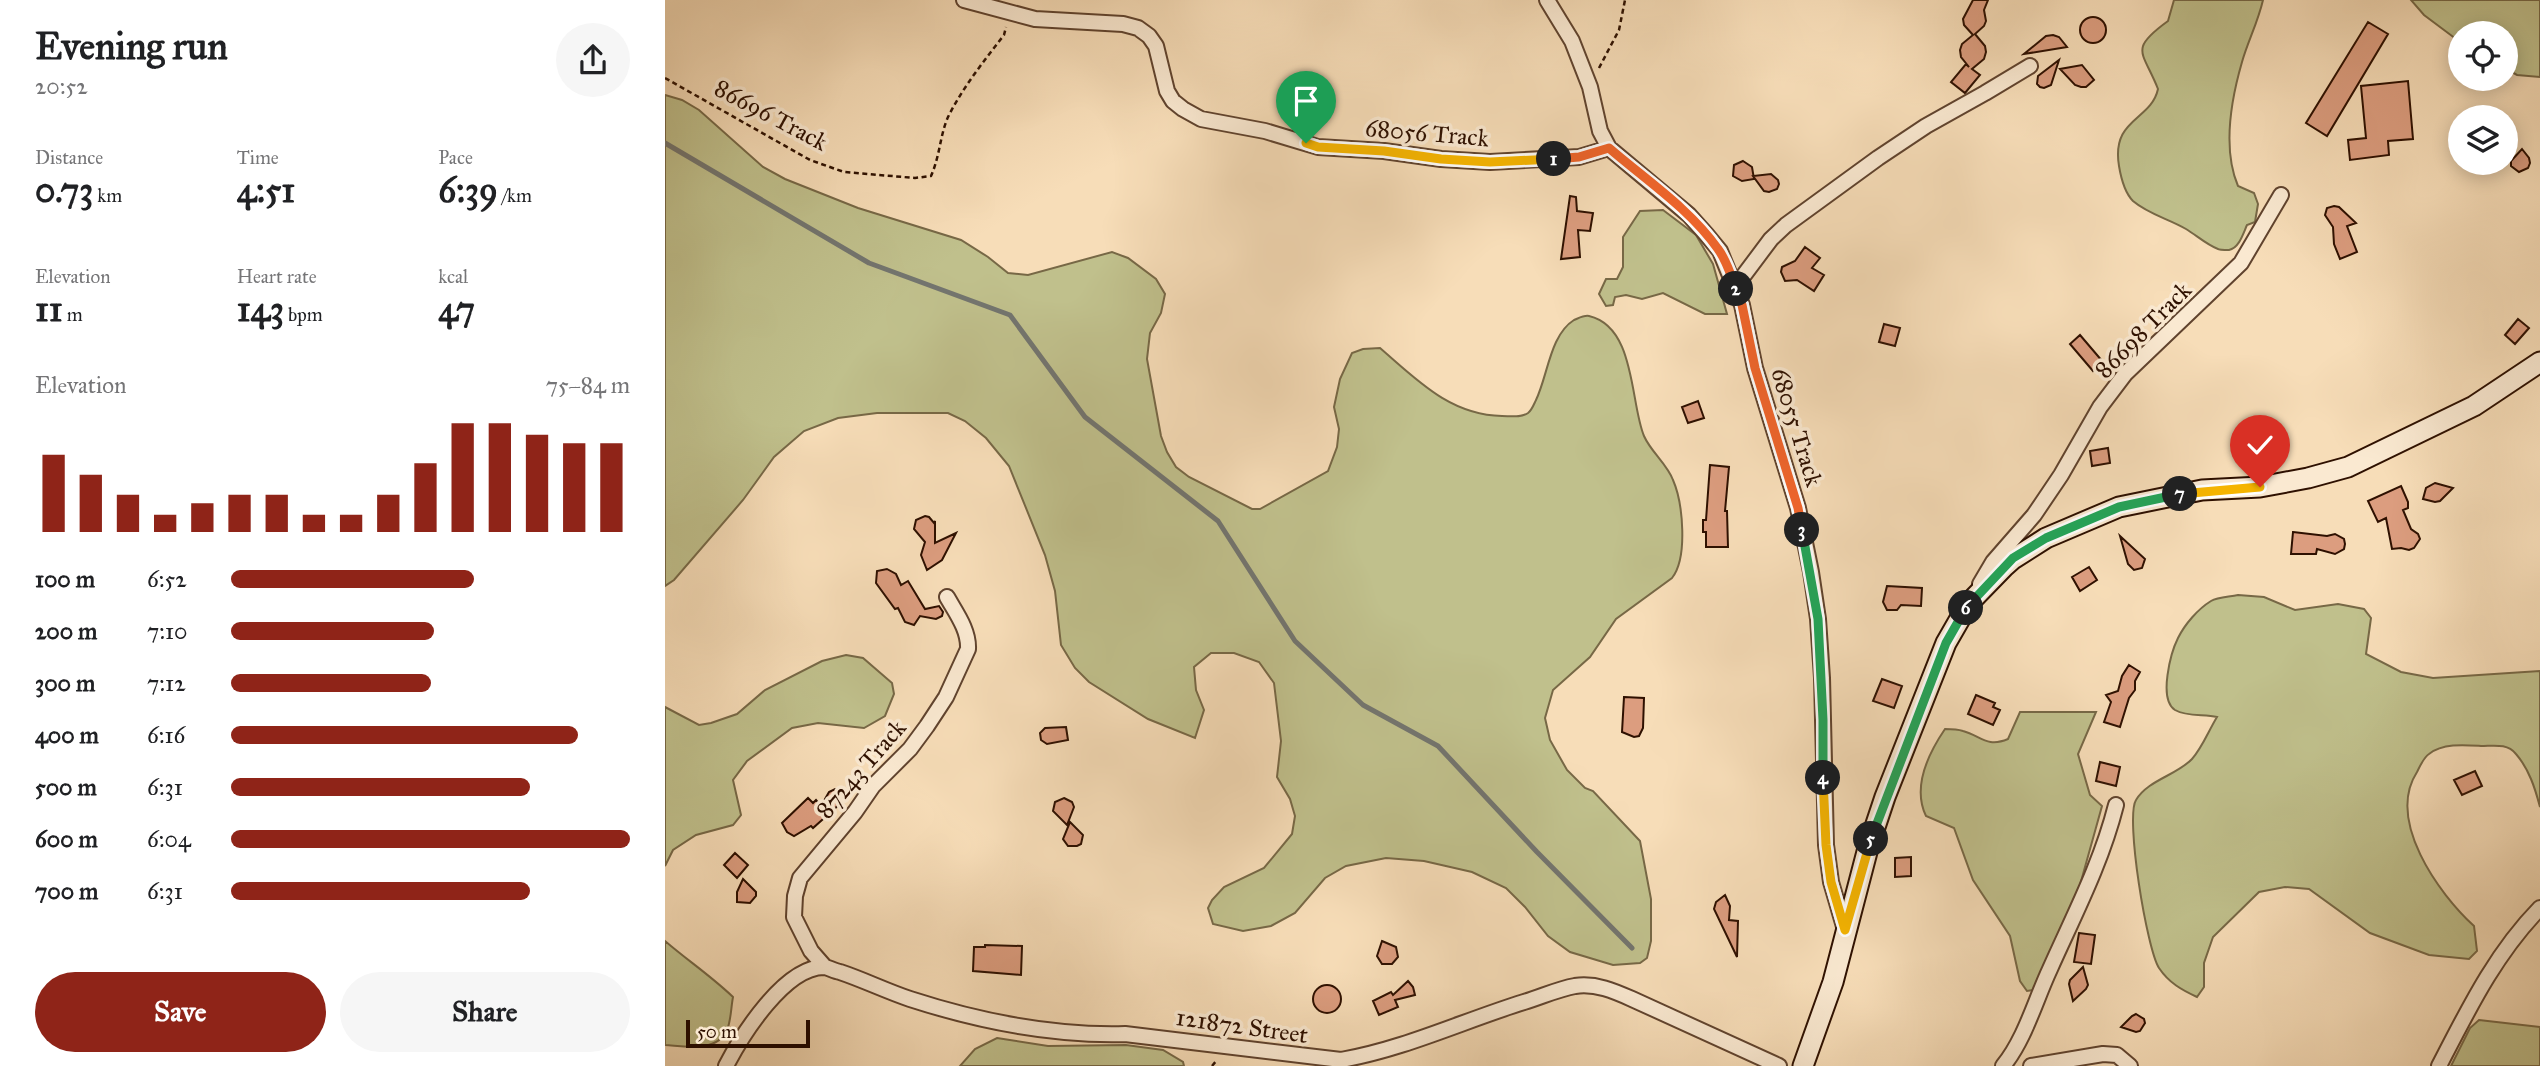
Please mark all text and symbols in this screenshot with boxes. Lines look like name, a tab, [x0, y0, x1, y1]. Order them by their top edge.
map controls	[2448, 21, 2518, 175]
button: locate	[2448, 21, 2518, 91]
text: Evening run	[35, 23, 228, 69]
button: share	[556, 23, 630, 97]
pin	[1276, 71, 1336, 143]
text: 20:52	[35, 72, 88, 100]
street label: 86696 Track	[709, 73, 834, 158]
icon: arrive	[1287, 82, 1325, 120]
button: layers	[2448, 105, 2518, 175]
street label: 68056 Track	[1364, 113, 1491, 153]
pin: 1	[1537, 142, 1571, 176]
text: Distance	[35, 146, 103, 169]
text: Time	[237, 146, 279, 169]
text: Pace	[438, 146, 473, 169]
text: 1	[1550, 147, 1557, 170]
text: 0.73	[35, 169, 93, 212]
text: 4:51	[237, 169, 295, 212]
text: 6:39	[438, 169, 498, 212]
text: km	[93, 184, 122, 207]
text: /km	[498, 184, 532, 207]
text: Elevation	[35, 265, 110, 288]
text: Heart rate	[237, 265, 317, 288]
text: kcal	[438, 265, 468, 288]
pin: 2	[1719, 272, 1753, 306]
street label: 86698 Track	[2088, 275, 2198, 385]
text: 2	[1731, 277, 1740, 300]
text: 11	[35, 288, 63, 331]
text: 143	[237, 288, 284, 331]
text: 47	[438, 288, 475, 331]
text: m	[63, 303, 83, 326]
text: bpm	[284, 303, 323, 326]
street label: 68055 Track	[1765, 364, 1830, 491]
text: Elevation	[35, 371, 126, 399]
text: 75–84 m	[546, 371, 630, 399]
pin	[2230, 415, 2290, 487]
icon: check	[2241, 426, 2279, 464]
pin: 7	[2163, 476, 2197, 512]
text: 7	[2174, 482, 2185, 505]
pin: 3	[1785, 512, 1819, 548]
text: 3	[1798, 518, 1805, 541]
text: 100 m	[35, 565, 95, 593]
text: 6:52	[147, 565, 187, 593]
pin: 6	[1949, 590, 1983, 626]
text: 6	[1961, 596, 1970, 619]
text: 200 m	[35, 617, 97, 645]
text: 7:10	[147, 617, 187, 645]
text: 300 m	[35, 669, 95, 697]
text: 7:12	[147, 669, 186, 697]
street label: 87243 Track	[810, 713, 913, 825]
text: 400 m	[35, 721, 99, 749]
text: 6:16	[147, 721, 185, 749]
pin: 4	[1805, 760, 1841, 796]
text: 4	[1817, 766, 1828, 789]
text: 500 m	[35, 773, 97, 801]
text: 6:31	[147, 773, 183, 801]
pin: 5	[1853, 822, 1889, 856]
text: 600 m	[35, 825, 98, 853]
text: 6:04	[147, 825, 191, 853]
text: 5	[1866, 827, 1875, 850]
text: 700 m	[35, 877, 98, 905]
text: 6:31	[147, 877, 183, 905]
button: Save	[35, 972, 326, 1052]
button: Share	[340, 972, 630, 1052]
street label: 121872 Street	[1174, 1002, 1310, 1050]
scale bar	[686, 1017, 810, 1049]
text: 50 m	[697, 1020, 737, 1043]

